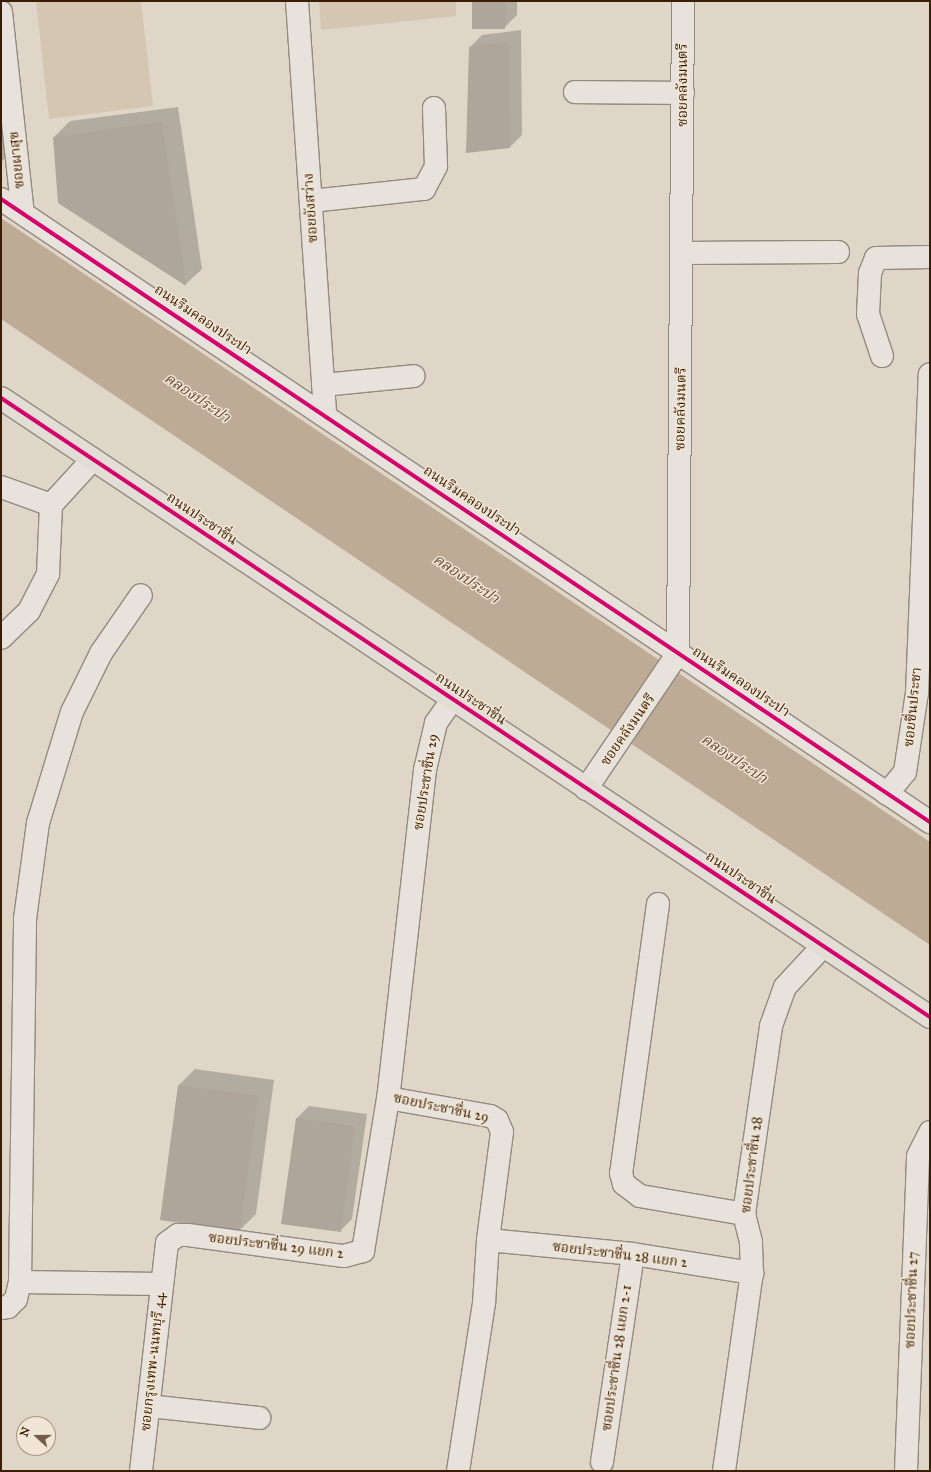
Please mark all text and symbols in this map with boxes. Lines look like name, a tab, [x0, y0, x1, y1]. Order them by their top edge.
street label: ซอยคลังมนตรี	[675, 43, 691, 127]
street label: ซอยผาสุข	[6, 130, 28, 190]
street label: ซอยยังสว่าง	[300, 172, 322, 244]
street label: ถนนริมคลองประปา	[151, 281, 255, 359]
street label: ซอยคลังมนตรี	[672, 367, 690, 451]
water label: คลองประปา	[161, 369, 233, 427]
street label: ถนนริมคลองประปา	[420, 462, 524, 540]
street label: ถนนประชาชื่น	[163, 489, 241, 549]
water label: คลองประปา	[430, 550, 502, 608]
street label: ถนนริมคลองประปา	[689, 643, 793, 721]
street label: ซอยชื่นประชา	[900, 666, 926, 748]
street label: ถนนประชาชื่น	[432, 669, 510, 729]
street label: ซอยคลังมนตรี	[597, 691, 659, 769]
water label: คลองประปา	[698, 730, 770, 788]
street label: ซอยประชาชื่น 29	[410, 733, 442, 831]
street label: ถนนประชาชื่น	[702, 848, 780, 908]
street label: ซอยประชาชื่น 29	[392, 1090, 490, 1126]
street label: ซอยประชาชื่น 28	[738, 1116, 766, 1214]
street label: ซอยประชาชื่น 29 แยก 2	[207, 1229, 345, 1263]
street label: ซอยประชาชื่น 28 แยก 2	[551, 1238, 689, 1272]
street label: ซอยประชาชื่น 27	[902, 1251, 922, 1349]
street label: ซอยประชาชื่น 28 แยก 2-1	[598, 1284, 636, 1432]
street label: ซอยกรุงเทพ-นนทบุรี 44	[137, 1292, 169, 1432]
north arrow	[16, 1416, 56, 1456]
text: N	[18, 1425, 33, 1439]

